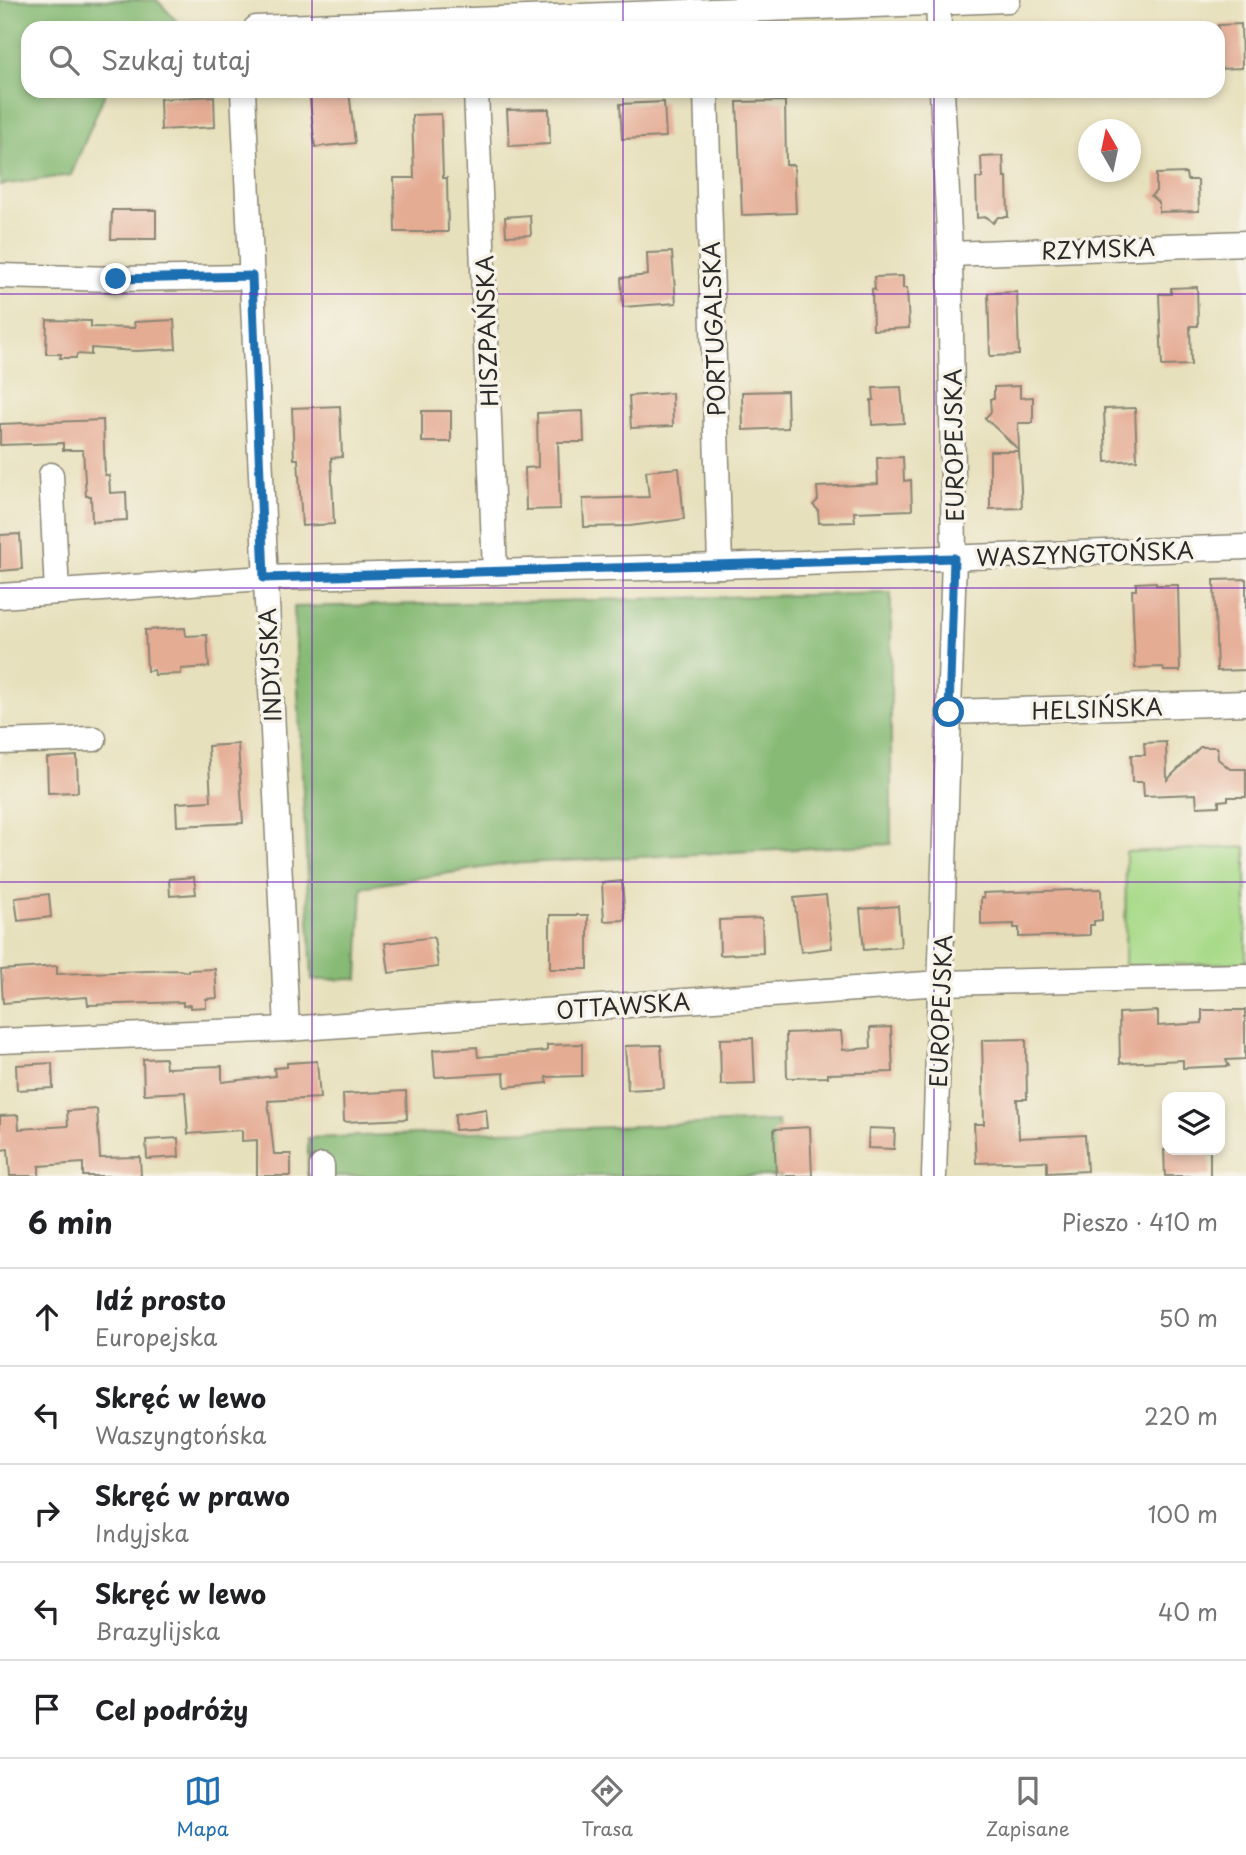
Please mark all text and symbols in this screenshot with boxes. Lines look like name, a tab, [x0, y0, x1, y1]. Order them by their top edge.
search box	[21, 21, 1225, 98]
text: Szukaj tutaj	[101, 40, 251, 79]
icon: search	[45, 41, 83, 79]
north arrow	[1078, 119, 1141, 182]
street label: RZYMSKA	[1040, 229, 1156, 267]
street label: PORTUGALSKA	[692, 241, 734, 417]
street label: HISZPAŃSKA	[466, 255, 506, 407]
route end	[100, 263, 131, 294]
street label: EUROPEJSKA	[934, 368, 972, 522]
street label: WASZYNGTOŃSKA	[976, 532, 1194, 574]
street label: INDYJSKA	[249, 607, 289, 723]
street label: HELSIŃSKA	[1031, 688, 1163, 728]
route start	[933, 696, 964, 727]
street label: EUROPEJSKA	[920, 934, 960, 1088]
street label: OTTAWSKA	[555, 983, 691, 1027]
map controls	[1162, 1092, 1225, 1155]
button: layers	[1162, 1092, 1225, 1155]
text: 6 min	[28, 1199, 113, 1244]
text: Pieszo · 410 m	[1062, 1204, 1218, 1239]
text: Idź prosto	[95, 1280, 226, 1319]
icon: ahead	[28, 1298, 66, 1336]
text: 50 m	[1158, 1300, 1218, 1335]
text: Europejska	[95, 1319, 217, 1354]
text: Skręć w lewo	[95, 1378, 266, 1417]
icon: left	[28, 1396, 66, 1434]
text: 220 m	[1144, 1398, 1218, 1433]
text: Waszyngtońska	[95, 1417, 266, 1452]
text: Skręć w prawo	[95, 1476, 290, 1515]
icon: right	[28, 1494, 66, 1532]
text: 100 m	[1148, 1496, 1218, 1531]
text: Indyjska	[95, 1515, 189, 1550]
text: Skręć w lewo	[95, 1574, 266, 1613]
icon: left	[28, 1592, 66, 1630]
text: 40 m	[1158, 1594, 1218, 1629]
text: Brazylijska	[95, 1613, 220, 1648]
icon: arrive	[28, 1690, 66, 1728]
text: Cel podróży	[95, 1690, 248, 1729]
tab: Mapa	[176, 1772, 229, 1842]
tab: Trasa	[581, 1772, 633, 1842]
tab: Zapisane	[986, 1772, 1070, 1842]

